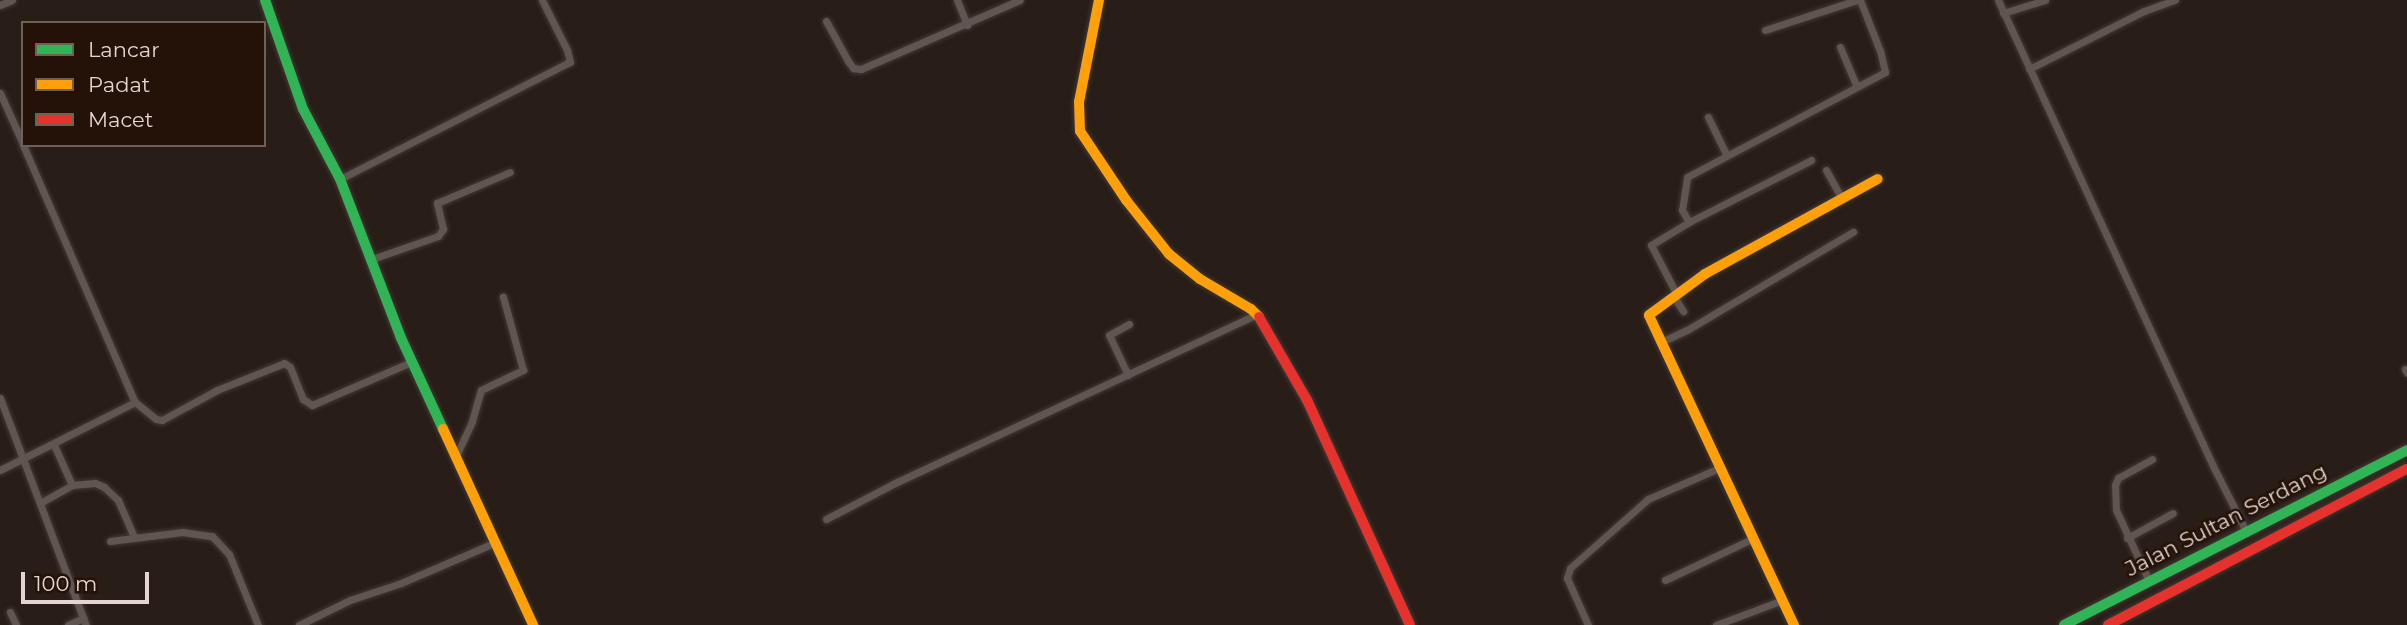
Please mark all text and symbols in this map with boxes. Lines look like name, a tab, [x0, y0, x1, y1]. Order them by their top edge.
legend	[21, 21, 266, 147]
text: Lancar	[88, 37, 160, 62]
text: Padat	[88, 72, 150, 97]
text: Macet	[88, 107, 153, 132]
street label: Jalan Sultan Serdang	[2121, 458, 2331, 582]
scale bar	[24, 558, 152, 602]
text: 100 m	[34, 571, 97, 596]

